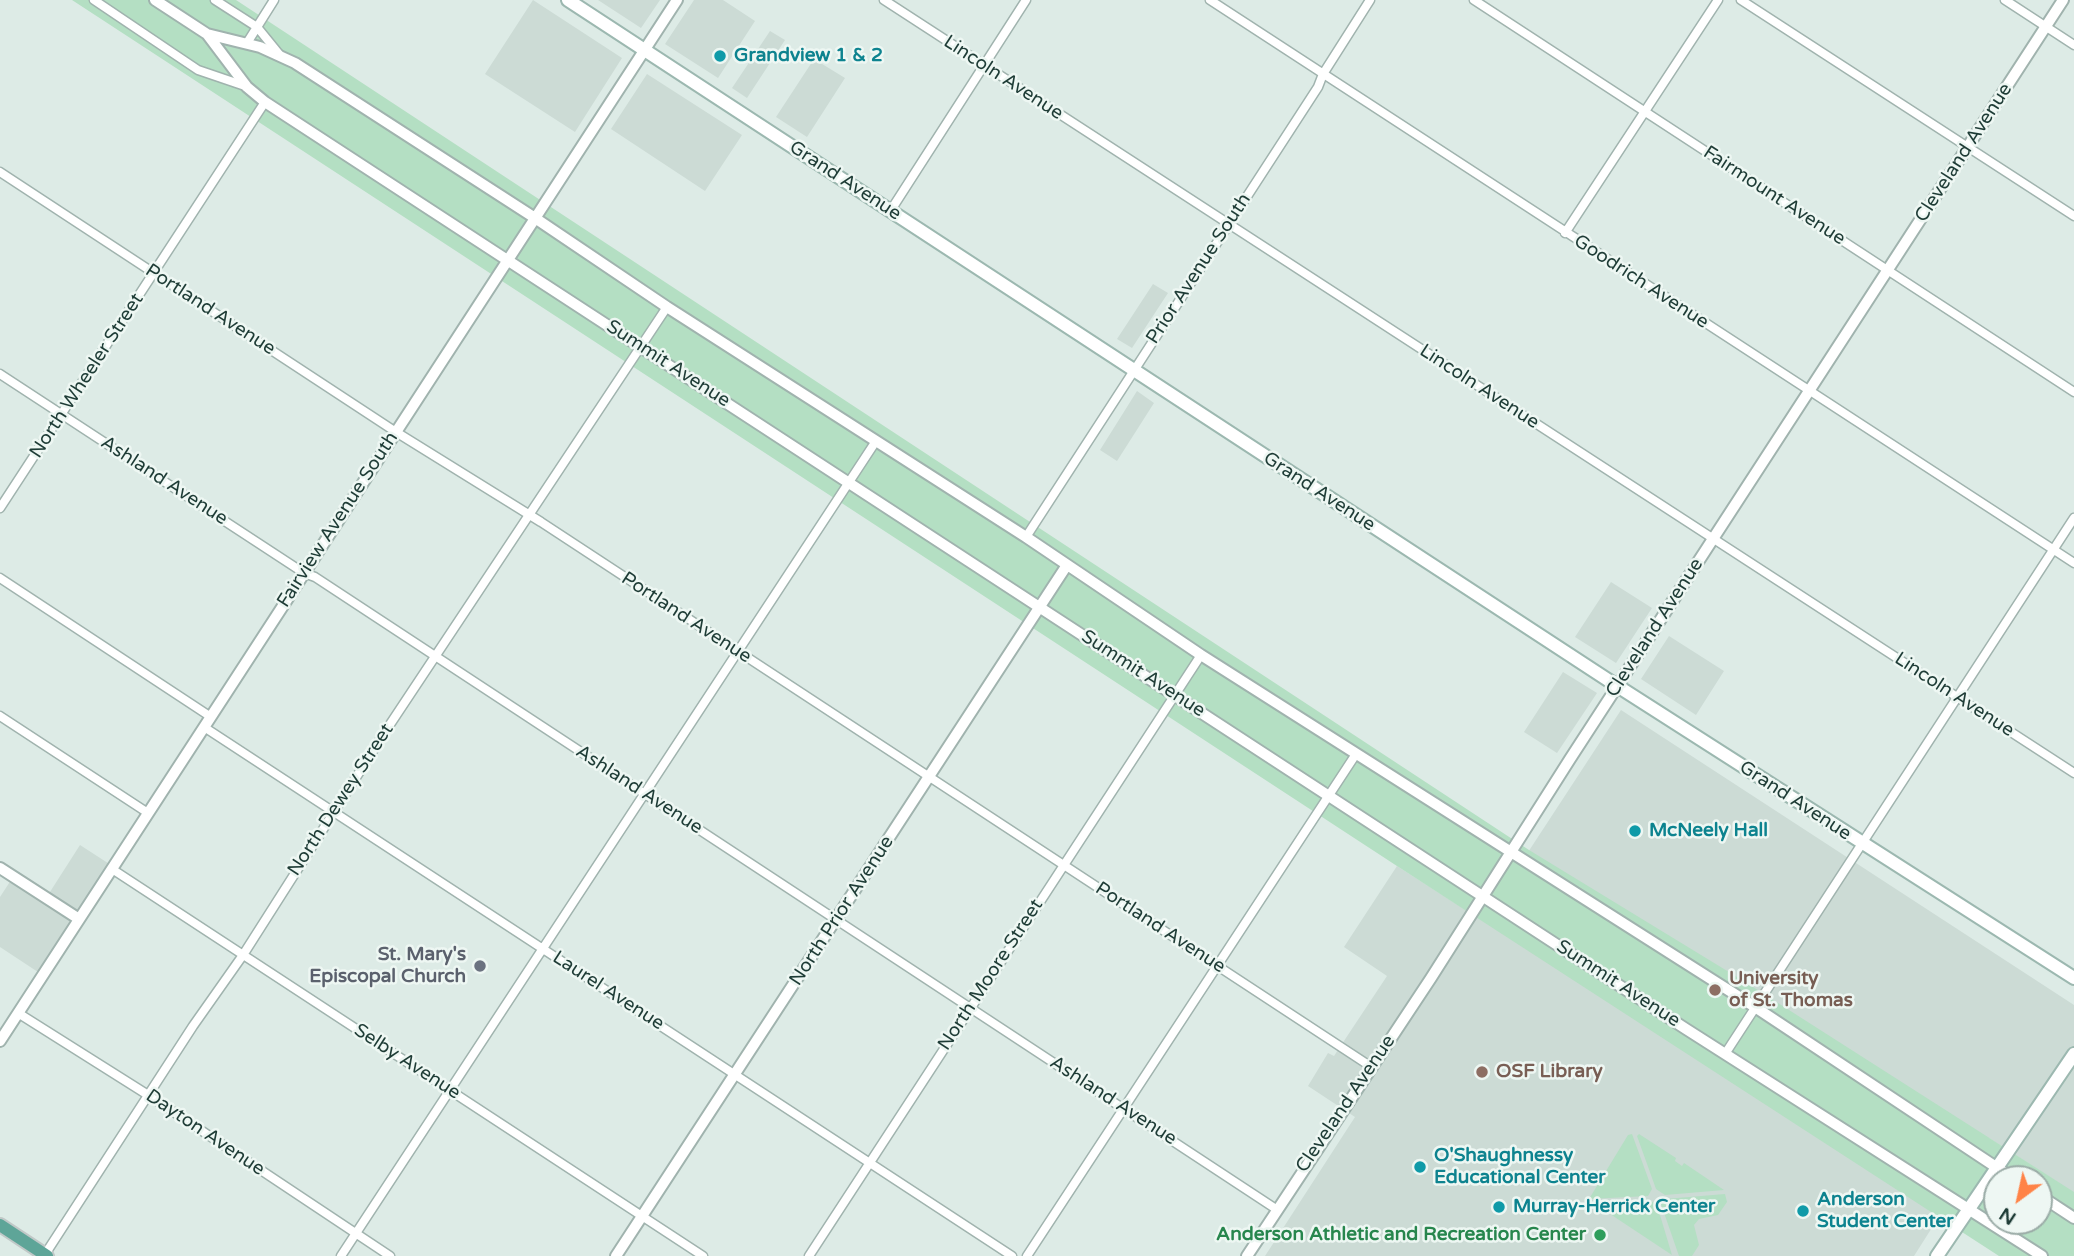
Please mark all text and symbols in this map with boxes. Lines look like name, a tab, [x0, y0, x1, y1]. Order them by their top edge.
street label: Lincoln Avenue	[939, 31, 1067, 125]
place label: Grandview 1 & 2	[734, 45, 883, 67]
marker: Grandview 1 & 2	[712, 48, 728, 64]
street label: Cleveland Avenue	[1911, 79, 2017, 227]
street label: Grand Avenue	[785, 136, 905, 226]
street label: Fairmount Avenue	[1699, 142, 1849, 250]
street label: Prior Avenue South	[1142, 189, 1256, 349]
street label: Goodrich Avenue	[1569, 230, 1713, 334]
street label: Portland Avenue	[141, 259, 279, 361]
street label: North Wheeler Street	[25, 289, 149, 463]
street label: Summit Avenue	[602, 316, 734, 412]
street label: Lincoln Avenue	[1415, 340, 1543, 434]
street label: Fairview Avenue South	[273, 428, 403, 612]
street label: Ashland Avenue	[96, 431, 232, 531]
street label: Grand Avenue	[1259, 447, 1379, 537]
street label: Cleveland Avenue	[1602, 554, 1708, 702]
street label: Portland Avenue	[617, 567, 755, 669]
street label: Summit Avenue	[1077, 626, 1209, 722]
street label: Lincoln Avenue	[1890, 648, 2018, 742]
street label: North Dewey Street	[283, 719, 399, 881]
street label: Ashland Avenue	[571, 740, 707, 840]
street label: Grand Avenue	[1735, 756, 1855, 846]
place label: McNeely Hall	[1649, 820, 1768, 842]
marker: McNeely Hall	[1627, 823, 1643, 839]
street label: North Prior Avenue	[785, 832, 899, 990]
street label: Portland Avenue	[1091, 877, 1229, 979]
street label: North Moore Street	[934, 895, 1048, 1055]
street label: Summit Avenue	[1552, 936, 1684, 1032]
place label: St. Mary's Episcopal Church	[309, 944, 466, 988]
street label: Laurel Avenue	[548, 946, 668, 1036]
marker: St. Mary's Episcopal Church	[472, 958, 488, 974]
place label: University of St. Thomas	[1729, 968, 1853, 1012]
marker: University of St. Thomas	[1707, 982, 1723, 998]
street label: Selby Avenue	[350, 1019, 464, 1105]
street label: Cleveland Avenue	[1291, 1031, 1401, 1177]
street label: Ashland Avenue	[1045, 1051, 1181, 1151]
place label: OSF Library	[1496, 1061, 1603, 1083]
marker: OSF Library	[1474, 1064, 1490, 1080]
street label: Dayton Avenue	[141, 1085, 269, 1181]
place label: O'Shaughnessy Educational Center	[1434, 1145, 1606, 1189]
marker: O'Shaughnessy Educational Center	[1412, 1159, 1428, 1175]
north arrow	[1983, 1165, 2053, 1235]
place label: Anderson Student Center	[1817, 1189, 1954, 1233]
place label: Murray-Herrick Center	[1513, 1196, 1715, 1218]
marker: Murray-Herrick Center	[1491, 1199, 1507, 1215]
marker: Anderson Student Center	[1795, 1203, 1811, 1219]
text: N	[1995, 1203, 2020, 1229]
place label: Anderson Athletic and Recreation Center	[1216, 1224, 1586, 1246]
marker: Anderson Athletic and Recreation Center	[1592, 1227, 1608, 1243]

